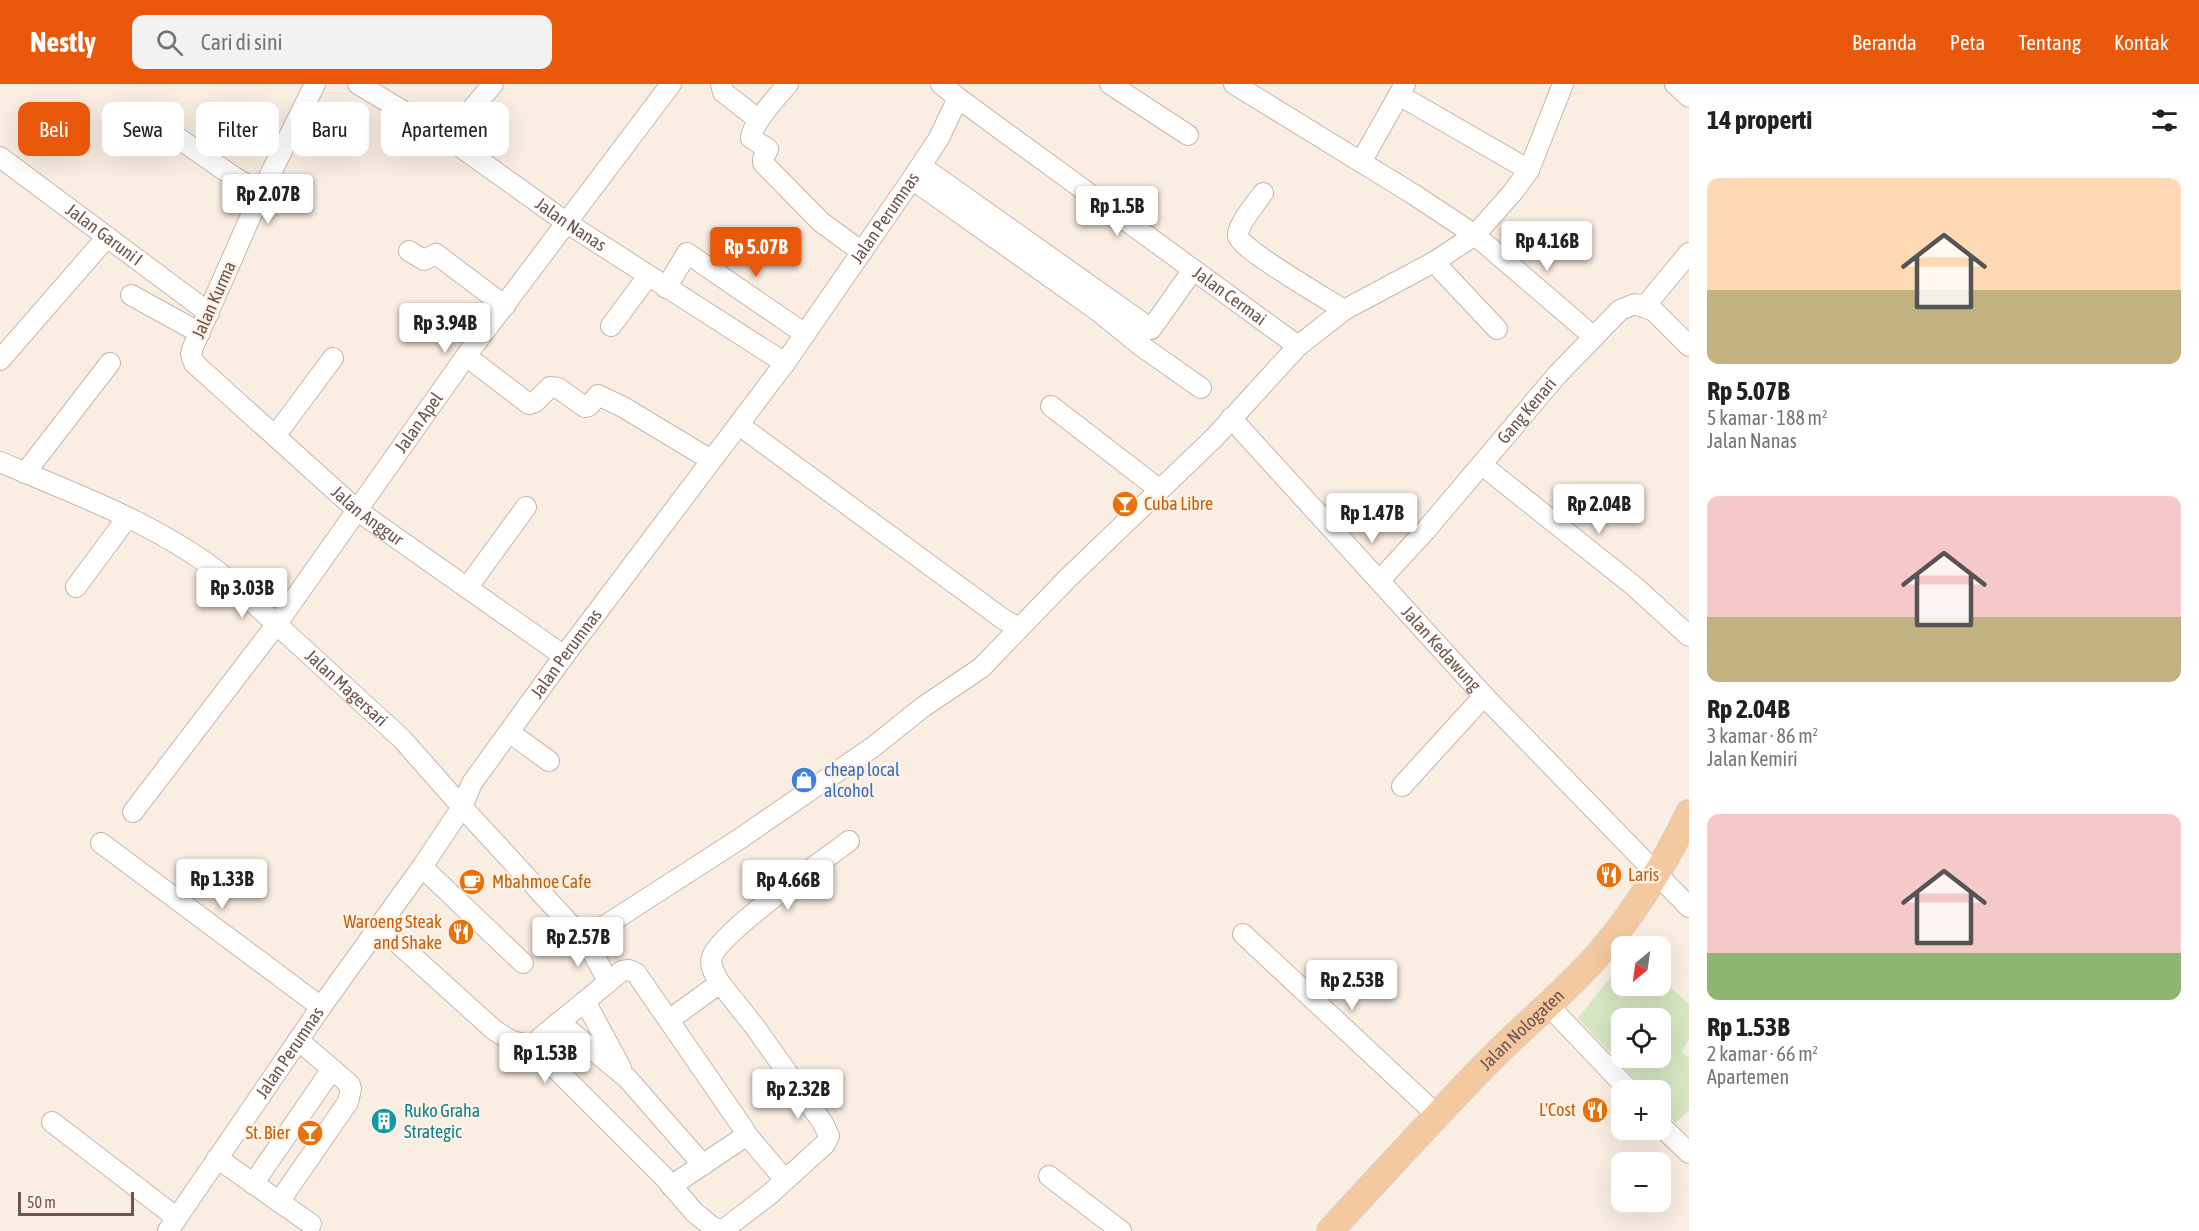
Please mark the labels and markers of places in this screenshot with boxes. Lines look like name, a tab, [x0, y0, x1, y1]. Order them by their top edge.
pin: Rp 2.07B	[206, 174, 330, 225]
pin: Rp 1.5B	[1062, 186, 1172, 237]
pin: Rp 4.16B	[1485, 221, 1609, 272]
pin: Rp 5.07B	[694, 227, 818, 278]
pin: Rp 3.94B	[383, 303, 507, 354]
pin: Rp 2.04B	[1537, 484, 1661, 535]
bar icon: Cuba Libre	[1110, 489, 1140, 519]
place label: Cuba Libre	[1144, 493, 1213, 514]
pin: Rp 1.47B	[1310, 493, 1434, 544]
pin: Rp 3.03B	[180, 568, 304, 619]
place label: cheap local alcohol	[824, 759, 900, 801]
shop icon: cheap local alcohol	[789, 765, 819, 795]
pin: Rp 1.33B	[160, 859, 284, 910]
pin: Rp 4.66B	[726, 860, 850, 911]
restaurant icon: Laris	[1594, 860, 1624, 890]
place label: Laris	[1628, 864, 1659, 885]
cafe icon: Mbahmoe Cafe	[457, 867, 487, 897]
place label: Mbahmoe Cafe	[492, 871, 591, 892]
place label: Waroeng Steak and Shake	[343, 911, 442, 953]
restaurant icon: Waroeng Steak and Shake	[446, 917, 476, 947]
pin: Rp 2.57B	[516, 917, 640, 968]
pin: Rp 2.53B	[1290, 960, 1414, 1011]
pin: Rp 1.53B	[483, 1033, 607, 1084]
pin: Rp 2.32B	[736, 1069, 860, 1120]
restaurant icon: L'Cost	[1580, 1095, 1610, 1125]
place label: L'Cost	[1539, 1099, 1576, 1120]
place label: Ruko Graha Strategic	[404, 1100, 480, 1142]
building icon: Ruko Graha Strategic	[369, 1106, 399, 1136]
bar icon: St. Bier	[295, 1118, 325, 1148]
place label: St. Bier	[245, 1122, 291, 1143]

